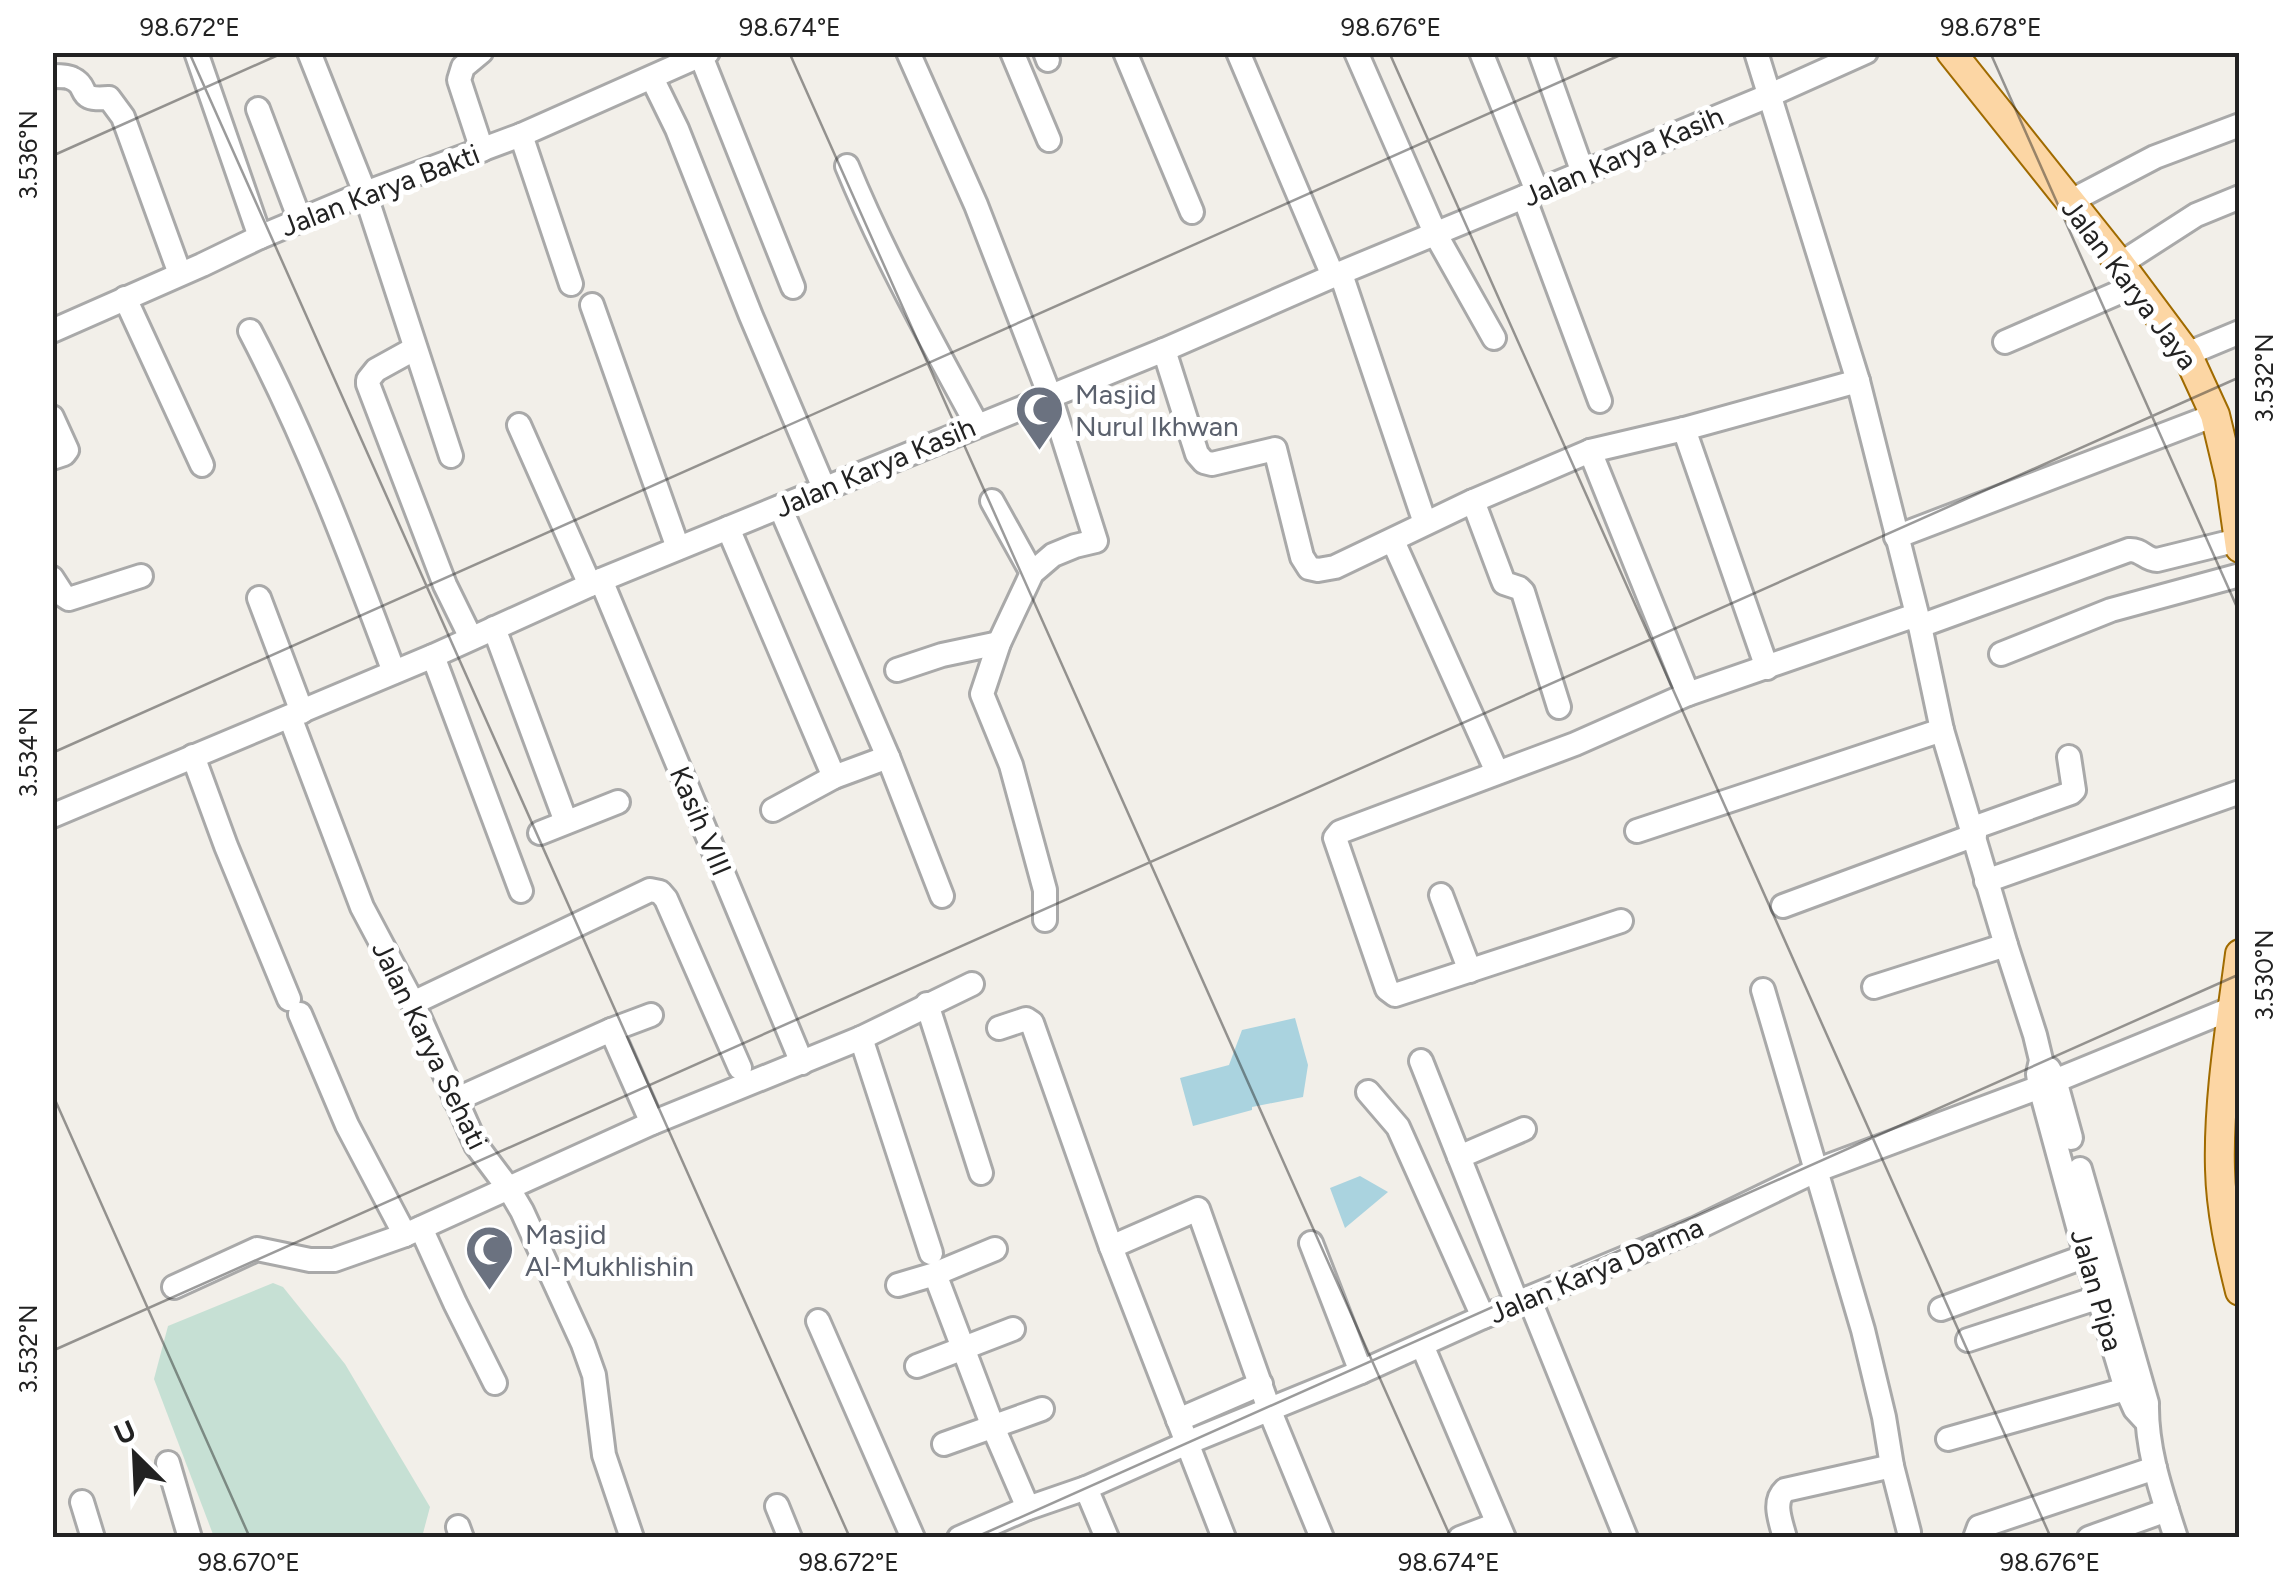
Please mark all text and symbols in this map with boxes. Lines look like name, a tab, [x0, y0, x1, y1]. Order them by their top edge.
text: 98.672°E	[140, 12, 240, 42]
text: 98.674°E	[739, 12, 841, 42]
text: 98.676°E	[1341, 12, 1441, 42]
text: 98.678°E	[1940, 12, 2042, 42]
street label: Jalan Karya Kasih	[1518, 99, 1728, 213]
text: 3.536°N	[13, 110, 43, 200]
street label: Jalan Karya Bakti	[276, 137, 484, 243]
street label: Jalan Karya Jaya	[2055, 192, 2205, 376]
text: 3.532°N	[2249, 333, 2279, 423]
place label: Masjid Nurul Ikhwan	[1075, 377, 1239, 443]
mosque icon: Masjid Nurul Ikhwan	[1014, 384, 1066, 452]
street label: Jalan Karya Kasih	[770, 410, 980, 524]
text: 3.534°N	[13, 707, 43, 797]
street label: Kasih VIII	[663, 761, 739, 881]
text: 3.530°N	[2249, 929, 2279, 1021]
street label: Jalan Karya Sehati	[365, 935, 495, 1155]
street label: Jalan Karya Darma	[1484, 1210, 1708, 1330]
place label: Masjid Al-Mukhlishin	[525, 1217, 694, 1283]
mosque icon: Masjid Al-Mukhlishin	[464, 1224, 516, 1292]
street label: Jalan Pipa	[2063, 1225, 2131, 1355]
text: 3.532°N	[13, 1304, 43, 1394]
north arrow	[85, 1405, 185, 1505]
text: U	[109, 1413, 141, 1452]
text: 98.670°E	[198, 1547, 300, 1577]
text: 98.672°E	[799, 1547, 899, 1577]
text: 98.674°E	[1398, 1547, 1500, 1577]
text: 98.676°E	[2000, 1547, 2100, 1577]

